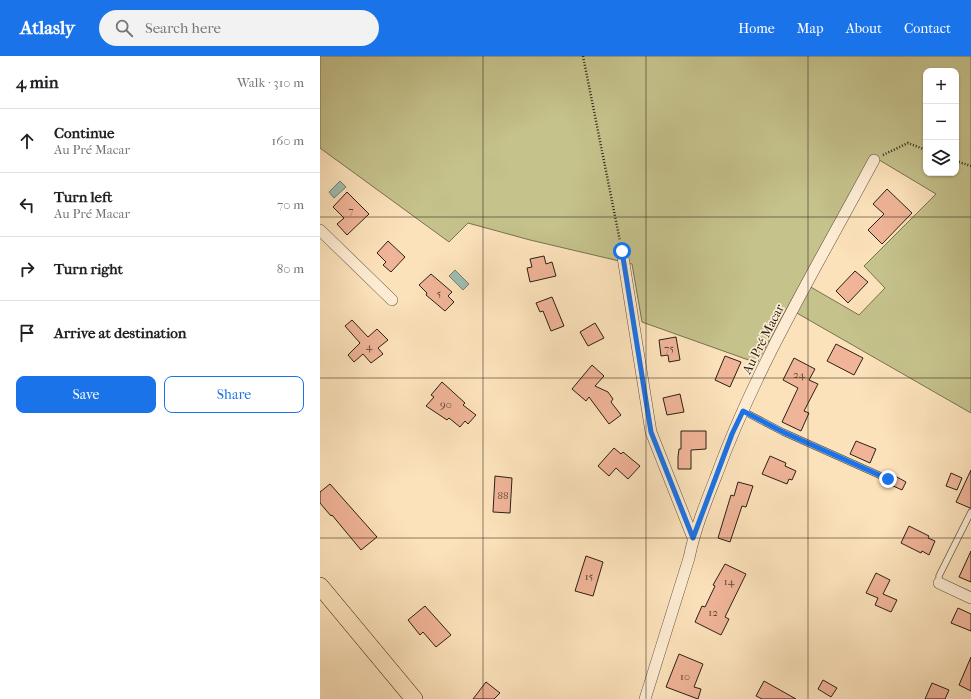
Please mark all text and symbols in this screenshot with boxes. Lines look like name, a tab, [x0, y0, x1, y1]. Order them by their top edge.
search box	[99, 10, 379, 46]
text: Atlasly	[20, 17, 75, 39]
icon: search	[113, 17, 135, 39]
text: Search here	[145, 19, 221, 37]
text: Home	[738, 20, 775, 37]
text: Map	[797, 20, 824, 37]
text: About	[846, 20, 882, 37]
text: Contact	[904, 20, 951, 37]
map controls	[923, 68, 959, 176]
button: +	[923, 68, 959, 104]
text: 4 min	[16, 72, 59, 92]
text: Walk · 310 m	[237, 75, 304, 90]
button: −	[923, 104, 959, 140]
text: Continue	[54, 124, 114, 142]
icon: ahead	[16, 130, 38, 152]
text: 160 m	[272, 133, 304, 148]
button: layers	[923, 140, 959, 176]
text: Au Pré Macar	[54, 142, 130, 157]
text: Turn left	[54, 188, 112, 206]
icon: left	[16, 194, 38, 216]
text: 70 m	[277, 197, 304, 212]
house number: 7	[348, 204, 354, 217]
text: Au Pré Macar	[54, 206, 130, 221]
route start	[613, 242, 631, 260]
icon: right	[16, 258, 38, 280]
text: Turn right	[54, 260, 123, 278]
text: 80 m	[277, 261, 304, 276]
house number: 5	[437, 287, 442, 300]
street label: Au Pré Macar	[739, 301, 787, 377]
icon: arrive	[16, 322, 38, 344]
text: Arrive at destination	[54, 324, 186, 342]
house number: 4	[366, 340, 373, 353]
house number: 75	[664, 342, 674, 355]
house number: 24	[793, 368, 806, 381]
button: Save	[16, 376, 156, 413]
button: Share	[164, 376, 304, 413]
house number: 90	[440, 398, 452, 411]
route end	[879, 470, 897, 488]
house number: 88	[497, 489, 509, 502]
house number: 15	[585, 570, 594, 583]
house number: 14	[724, 575, 735, 588]
house number: 12	[708, 606, 718, 619]
house number: 10	[680, 670, 690, 683]

